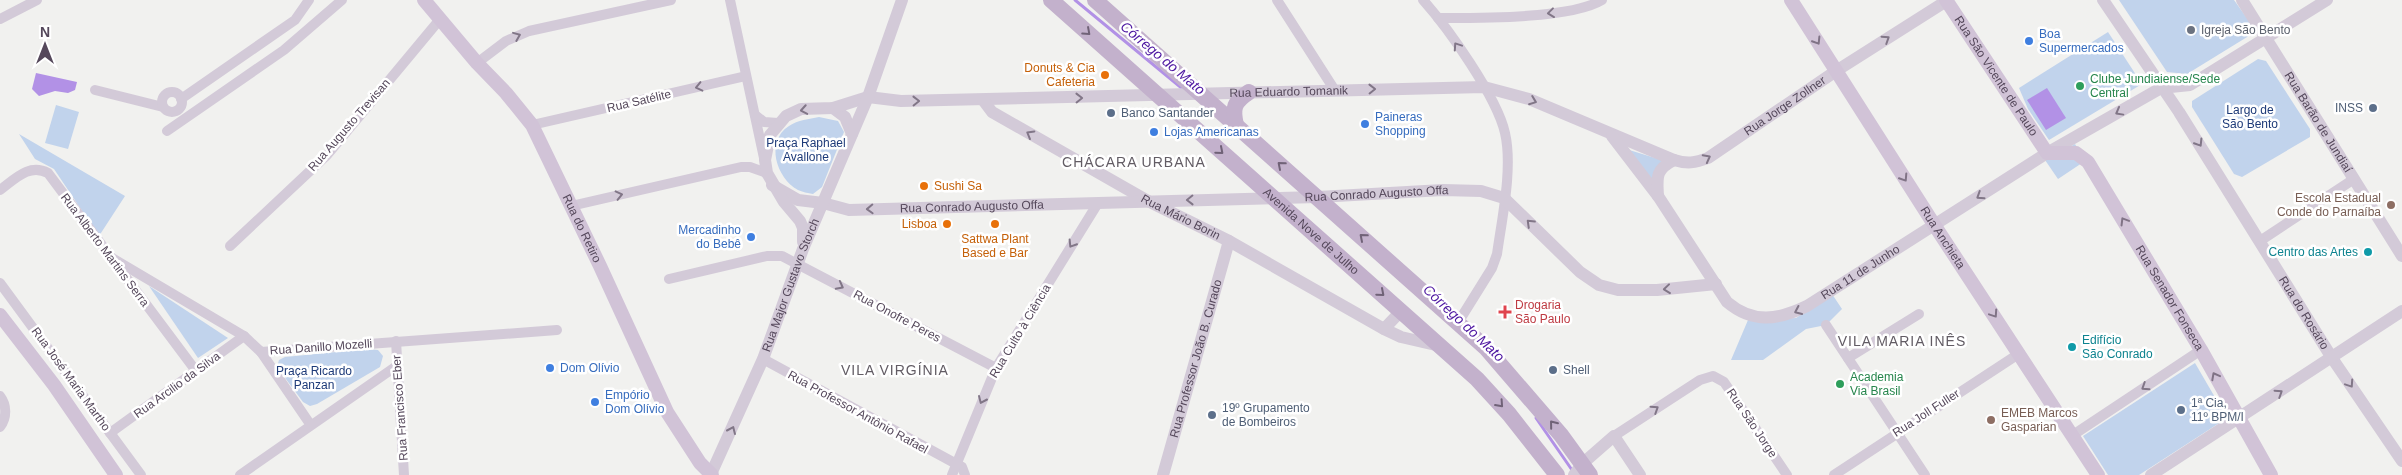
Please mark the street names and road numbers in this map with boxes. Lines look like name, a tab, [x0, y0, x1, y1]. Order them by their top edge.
street label: Rua São Vicente de Paulo	[1952, 13, 2041, 139]
street label: Rua Barão de Jundiaí	[2282, 69, 2355, 176]
street label: Rua Jorge Zollner	[1741, 73, 1828, 138]
street label: Rua Augusto Trevisan	[305, 76, 393, 174]
street label: Rua Eduardo Tomanik	[1229, 83, 1349, 100]
street label: Rua Satélite	[606, 87, 673, 115]
street label: Rua Conrado Augusto Offa	[1304, 183, 1449, 204]
street label: Avenida Nove de Julho	[1260, 185, 1362, 278]
street label: Rua Alberto Martins Serra	[58, 191, 152, 310]
street label: Rua Mário Borin	[1138, 191, 1223, 243]
street label: Rua do Retiro	[559, 192, 604, 265]
street label: Rua Conrado Augusto Offa	[900, 198, 1044, 216]
street label: Rua Anchieta	[1917, 204, 1968, 272]
street label: Rua Major Gustavo Storch	[759, 216, 822, 354]
street label: Rua 11 de Junho	[1818, 242, 1903, 302]
street label: Rua Senador Fonseca	[2133, 243, 2207, 353]
street label: Rua do Rosário	[2276, 274, 2332, 352]
street label: Rua Professor João B. Curado	[1167, 278, 1225, 439]
street label: Rua Culto à Ciência	[987, 281, 1054, 380]
street label: Rua Onofre Peres	[851, 287, 943, 345]
street label: Rua José Maria Martho	[29, 324, 114, 434]
street label: Rua Danillo Mozelli	[269, 336, 373, 358]
street label: Rua Arcilio da Silva	[131, 349, 223, 421]
street label: Rua Francisco Eber	[389, 355, 411, 461]
street label: Rua Professor Antônio Rafael	[785, 368, 931, 456]
street label: Rua São Jorge	[1724, 386, 1780, 460]
street label: Rua Joll Fuller	[1890, 386, 1962, 440]

